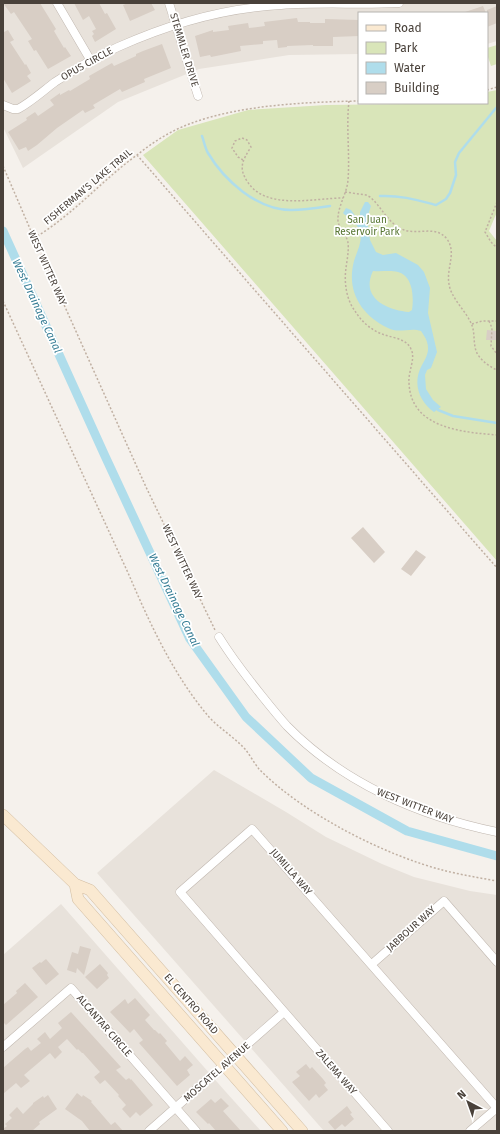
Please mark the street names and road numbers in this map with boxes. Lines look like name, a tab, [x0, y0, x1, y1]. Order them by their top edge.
street label: STEMMLER DRIVE	[167, 12, 201, 88]
street label: OPUS CIRCLE	[59, 45, 115, 83]
street label: FISHERMAN’S LAKE TRAIL	[41, 146, 135, 228]
street label: WEST WITTER WAY	[25, 228, 69, 308]
street label: WEST WITTER WAY	[159, 523, 205, 602]
street label: WEST WITTER WAY	[375, 786, 455, 826]
street label: JUMILLA WAY	[268, 846, 315, 898]
street label: JABBOUR WAY	[384, 903, 438, 954]
street label: EL CENTRO ROAD	[161, 971, 221, 1037]
street label: ALCANTAR CIRCLE	[74, 993, 134, 1059]
street label: MOSCATEL AVENUE	[181, 1040, 253, 1104]
street label: ZALEMA WAY	[313, 1047, 359, 1098]

